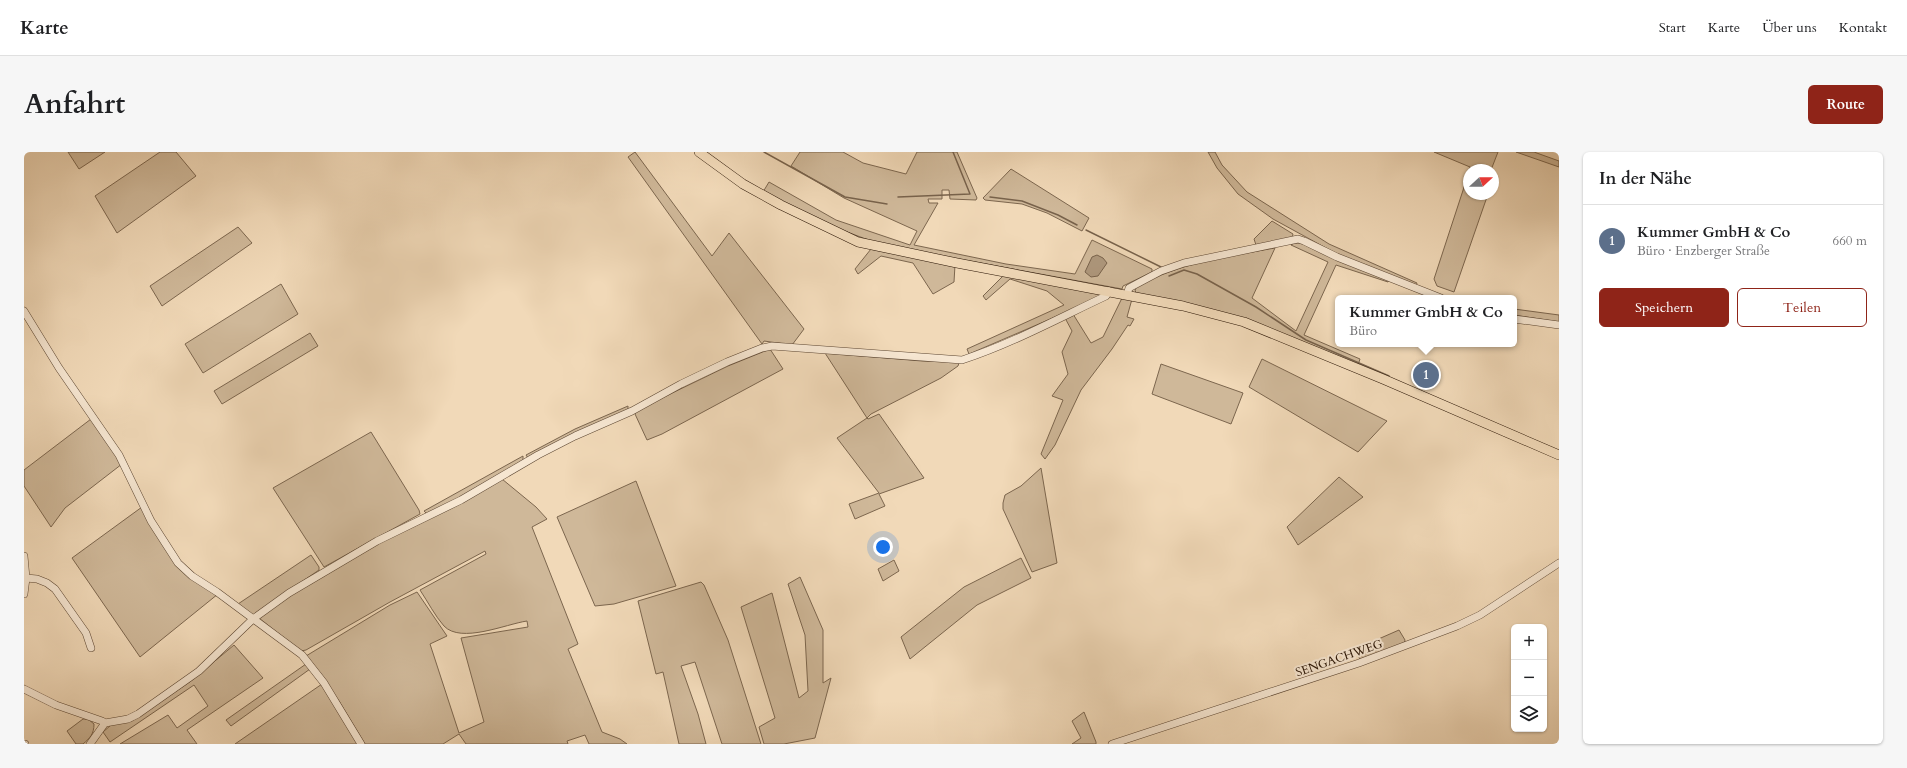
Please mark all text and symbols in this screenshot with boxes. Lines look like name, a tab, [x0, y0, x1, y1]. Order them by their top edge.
text: Karte	[20, 15, 69, 41]
text: Start	[1659, 18, 1686, 37]
text: Karte	[1708, 18, 1740, 37]
text: Über uns	[1762, 18, 1817, 37]
text: Kontakt	[1839, 18, 1887, 37]
text: Anfahrt	[24, 85, 125, 123]
button: Route	[1808, 85, 1883, 124]
north arrow	[1463, 164, 1499, 200]
text: In der Nähe	[1599, 167, 1692, 190]
text: Kummer GmbH & Co	[1637, 222, 1790, 242]
text: 1	[1609, 232, 1615, 250]
text: 660 m	[1833, 232, 1867, 250]
text: Büro · Enzberger Straße	[1637, 242, 1770, 260]
button: Speichern	[1599, 288, 1729, 327]
button: Teilen	[1737, 288, 1867, 327]
popup	[1335, 295, 1517, 347]
text: Kummer GmbH & Co	[1349, 302, 1503, 322]
text: Büro	[1349, 322, 1377, 340]
pin: 1	[1413, 360, 1439, 390]
your location	[873, 537, 893, 557]
map controls	[1511, 624, 1547, 732]
button: +	[1511, 624, 1547, 660]
street label: SENGACHWEG	[1293, 635, 1385, 680]
button: −	[1511, 660, 1547, 696]
button: layers	[1511, 696, 1547, 732]

